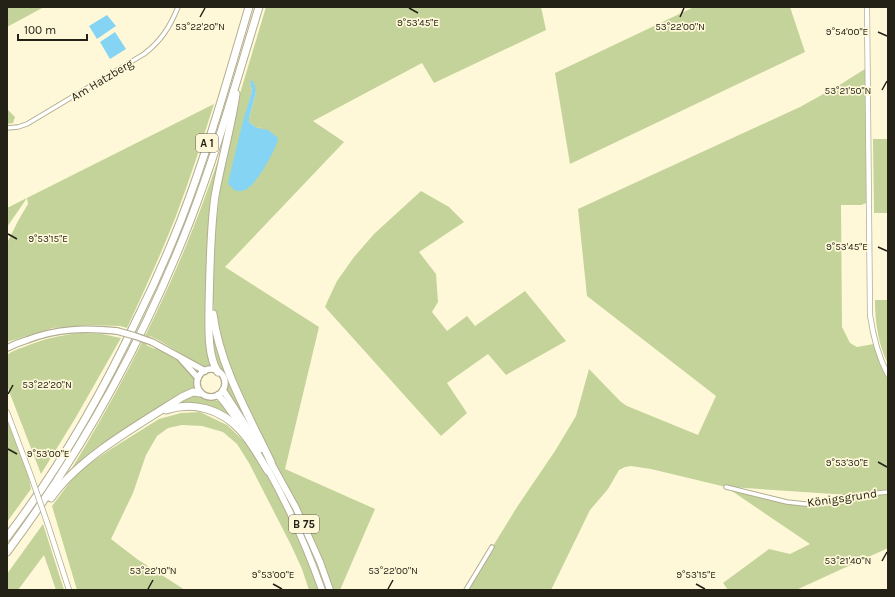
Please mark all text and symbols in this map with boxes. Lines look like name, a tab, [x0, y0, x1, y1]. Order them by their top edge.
scale bar	[18, 16, 87, 42]
text: 9°53'45"E	[397, 17, 439, 29]
text: 53°22'20"N	[175, 21, 225, 33]
text: 53°22'00"N	[655, 21, 705, 33]
text: 100 m	[24, 23, 56, 37]
text: 9°54'00"E	[826, 26, 868, 38]
street label: Am Hatzberg	[68, 56, 136, 104]
text: 53°21'50"N	[825, 85, 871, 97]
road number: A 1	[196, 134, 218, 152]
text: 9°53'15"E	[28, 233, 68, 245]
text: 9°53'45"E	[826, 241, 868, 253]
text: 53°22'20"N	[22, 379, 72, 391]
text: 9°53'00"E	[27, 448, 69, 460]
text: 9°53'30"E	[826, 457, 868, 469]
street label: Königsgrund	[806, 486, 878, 510]
road number: B 75	[289, 515, 319, 533]
text: 53°21'40"N	[825, 555, 871, 567]
text: 53°22'10"N	[129, 565, 177, 577]
text: 53°22'00"N	[368, 565, 418, 577]
text: 9°53'00"E	[252, 569, 294, 581]
text: 9°53'15"E	[676, 569, 716, 581]

